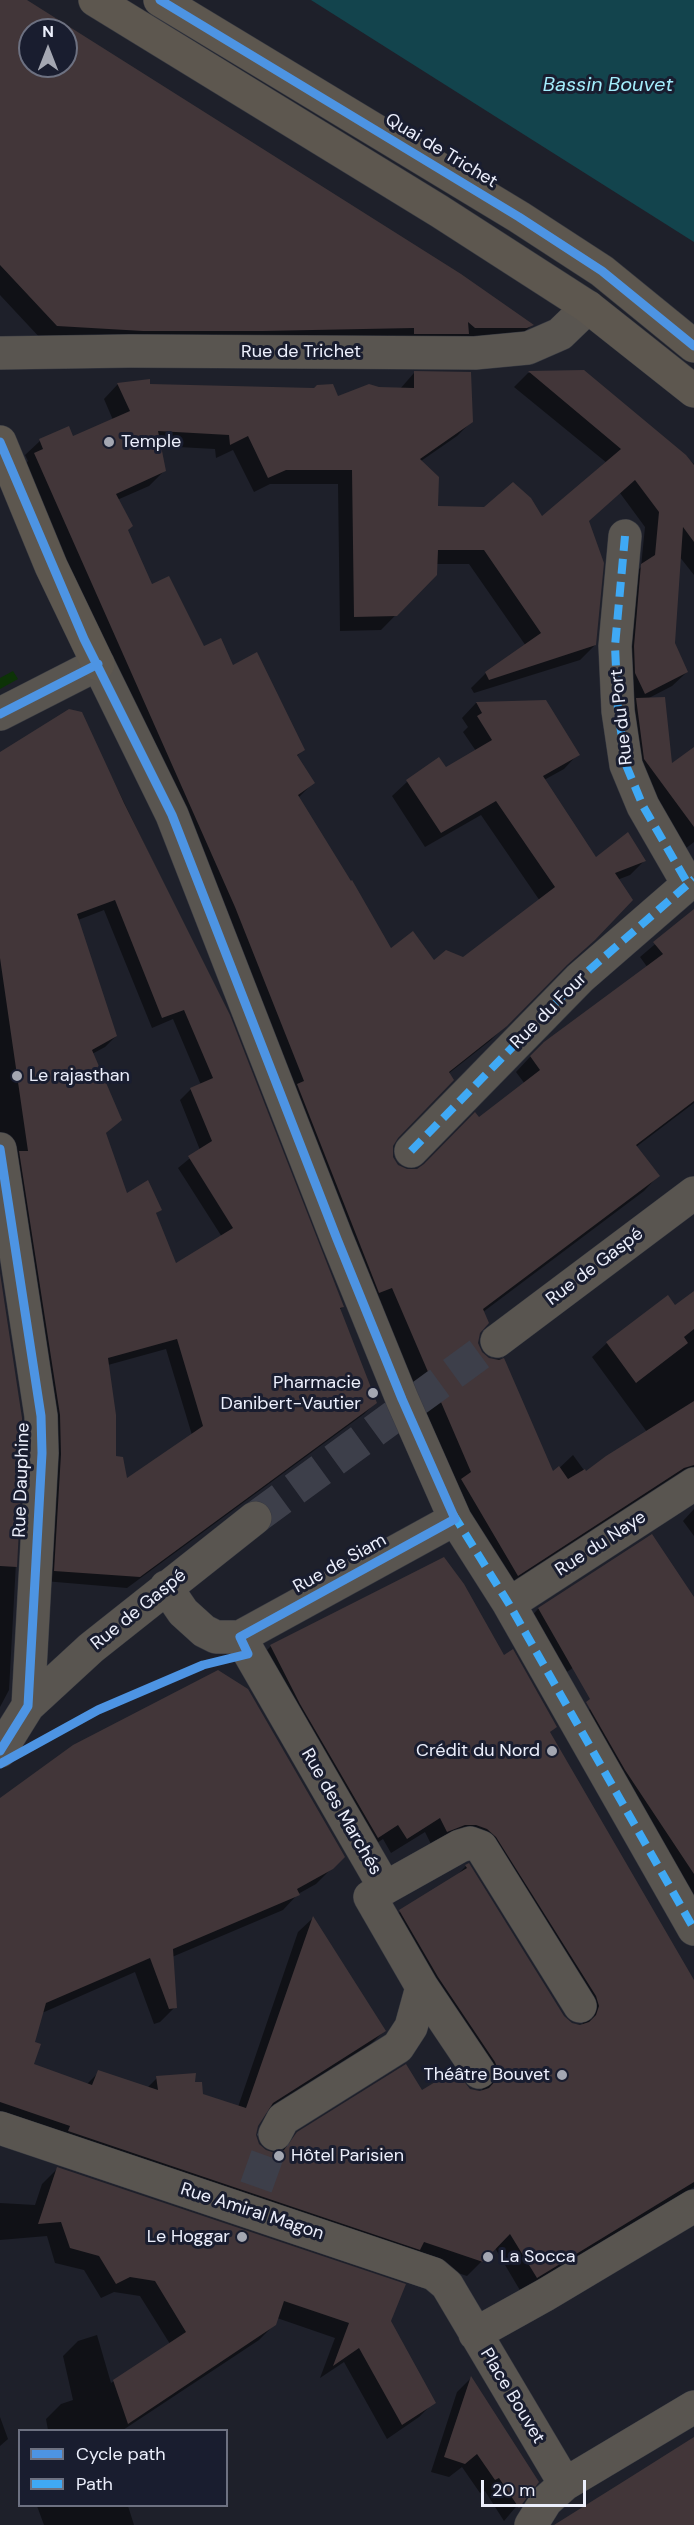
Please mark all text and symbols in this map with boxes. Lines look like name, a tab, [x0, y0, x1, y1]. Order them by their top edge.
north arrow	[18, 18, 78, 78]
text: N	[42, 21, 54, 42]
water label: Bassin Bouvet	[543, 74, 673, 98]
street label: Quai de Trichet	[381, 109, 501, 193]
street label: Rue de Trichet	[241, 341, 361, 363]
place label: Temple	[121, 431, 181, 453]
marker: Temple	[102, 435, 116, 449]
street label: Rue du Port	[606, 668, 638, 766]
street label: Rue du Four	[506, 968, 592, 1054]
place label: Le rajasthan	[29, 1065, 130, 1087]
marker: Le rajasthan	[10, 1069, 24, 1083]
street label: Rue de Gaspé	[542, 1223, 648, 1311]
place label: Pharmacie Danibert-Vautier	[221, 1372, 361, 1414]
marker: Pharmacie Danibert-Vautier	[366, 1386, 380, 1400]
street label: Rue Dauphine	[9, 1422, 35, 1538]
street label: Rue du Naye	[552, 1507, 650, 1581]
street label: Rue de Siam	[290, 1530, 390, 1598]
street label: Rue de Gaspé	[87, 1565, 191, 1655]
place label: Crédit du Nord	[416, 1740, 540, 1762]
marker: Crédit du Nord	[545, 1744, 559, 1758]
street label: Rue des Marchés	[296, 1745, 386, 1879]
place label: Théâtre Bouvet	[424, 2064, 550, 2086]
marker: Théâtre Bouvet	[555, 2068, 569, 2082]
place label: Hôtel Parisien	[291, 2145, 404, 2167]
marker: Hôtel Parisien	[272, 2149, 286, 2163]
street label: Rue Amiral Magon	[178, 2179, 326, 2245]
place label: Le Hoggar	[147, 2226, 230, 2248]
marker: Le Hoggar	[235, 2230, 249, 2244]
place label: La Socca	[500, 2246, 576, 2268]
marker: La Socca	[481, 2250, 495, 2264]
street label: Place Bouvet	[475, 2344, 549, 2448]
legend	[18, 2429, 228, 2507]
text: Cycle path	[76, 2442, 166, 2466]
scale bar	[484, 2468, 589, 2506]
text: Path	[76, 2472, 113, 2496]
text: 20 m	[492, 2478, 535, 2502]

